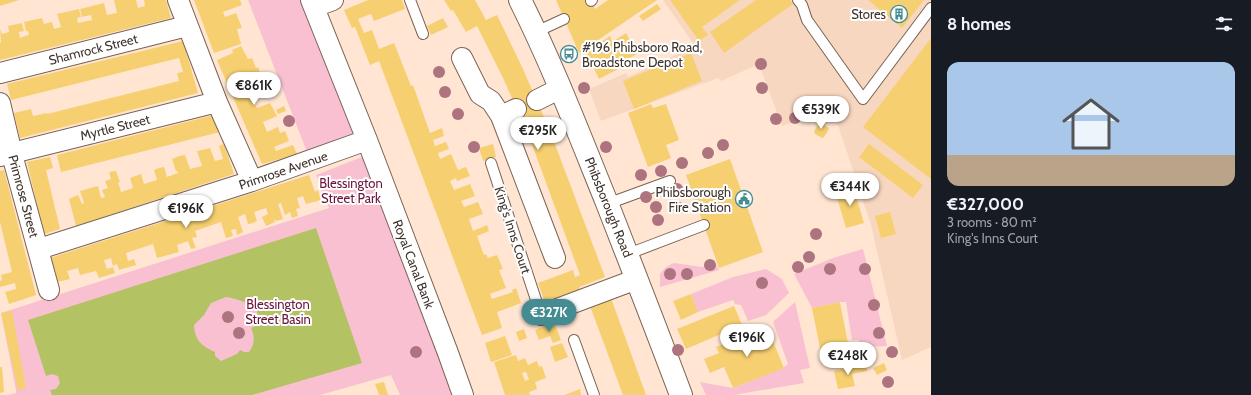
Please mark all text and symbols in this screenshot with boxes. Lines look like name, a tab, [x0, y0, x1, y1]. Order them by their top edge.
building icon: Stores	[889, 4, 909, 24]
place label: Stores	[851, 6, 887, 22]
icon: filters	[1213, 13, 1235, 35]
text: 8 homes	[947, 14, 1011, 34]
street label: Shamrock Street	[47, 30, 140, 68]
place label: #196 Phibsboro Road, Broadstone Depot	[582, 39, 702, 70]
bus stop icon: #196 Phibsboro Road, Broadstone Depot	[559, 44, 579, 64]
pin: €861K	[226, 72, 282, 106]
text: €861K	[236, 77, 272, 93]
icon: home	[1055, 88, 1127, 160]
pin: €539K	[793, 96, 849, 130]
text: €539K	[802, 101, 840, 117]
street label: Myrtle Street	[78, 110, 152, 143]
pin: €295K	[510, 117, 566, 151]
text: €295K	[519, 122, 557, 138]
street label: Primrose Avenue	[236, 147, 330, 193]
street label: Primrose Street	[5, 153, 43, 240]
street label: Phibsborough Road	[582, 155, 636, 259]
pin: €344K	[822, 173, 878, 207]
park label: Blessington Street Park	[319, 175, 383, 206]
text: €344K	[830, 178, 870, 194]
street label: King's Inns Court	[491, 184, 535, 276]
place label: Phibsborough Fire Station	[655, 184, 731, 215]
public building icon: Phibsborough Fire Station	[734, 189, 754, 209]
text: €327,000	[947, 194, 1024, 214]
pin: €196K	[158, 195, 214, 229]
text: €196K	[168, 200, 204, 216]
text: 3 rooms · 80 m²	[947, 214, 1037, 230]
street label: Royal Canal Bank	[390, 217, 438, 311]
text: King's Inns Court	[947, 230, 1038, 246]
park label: Blessington Street Basin	[245, 296, 311, 327]
pin: €327K	[521, 299, 577, 333]
text: €327K	[531, 304, 568, 320]
pin: €196K	[719, 324, 775, 358]
text: €196K	[729, 329, 765, 345]
pin: €248K	[820, 342, 876, 376]
text: €248K	[828, 347, 868, 363]

